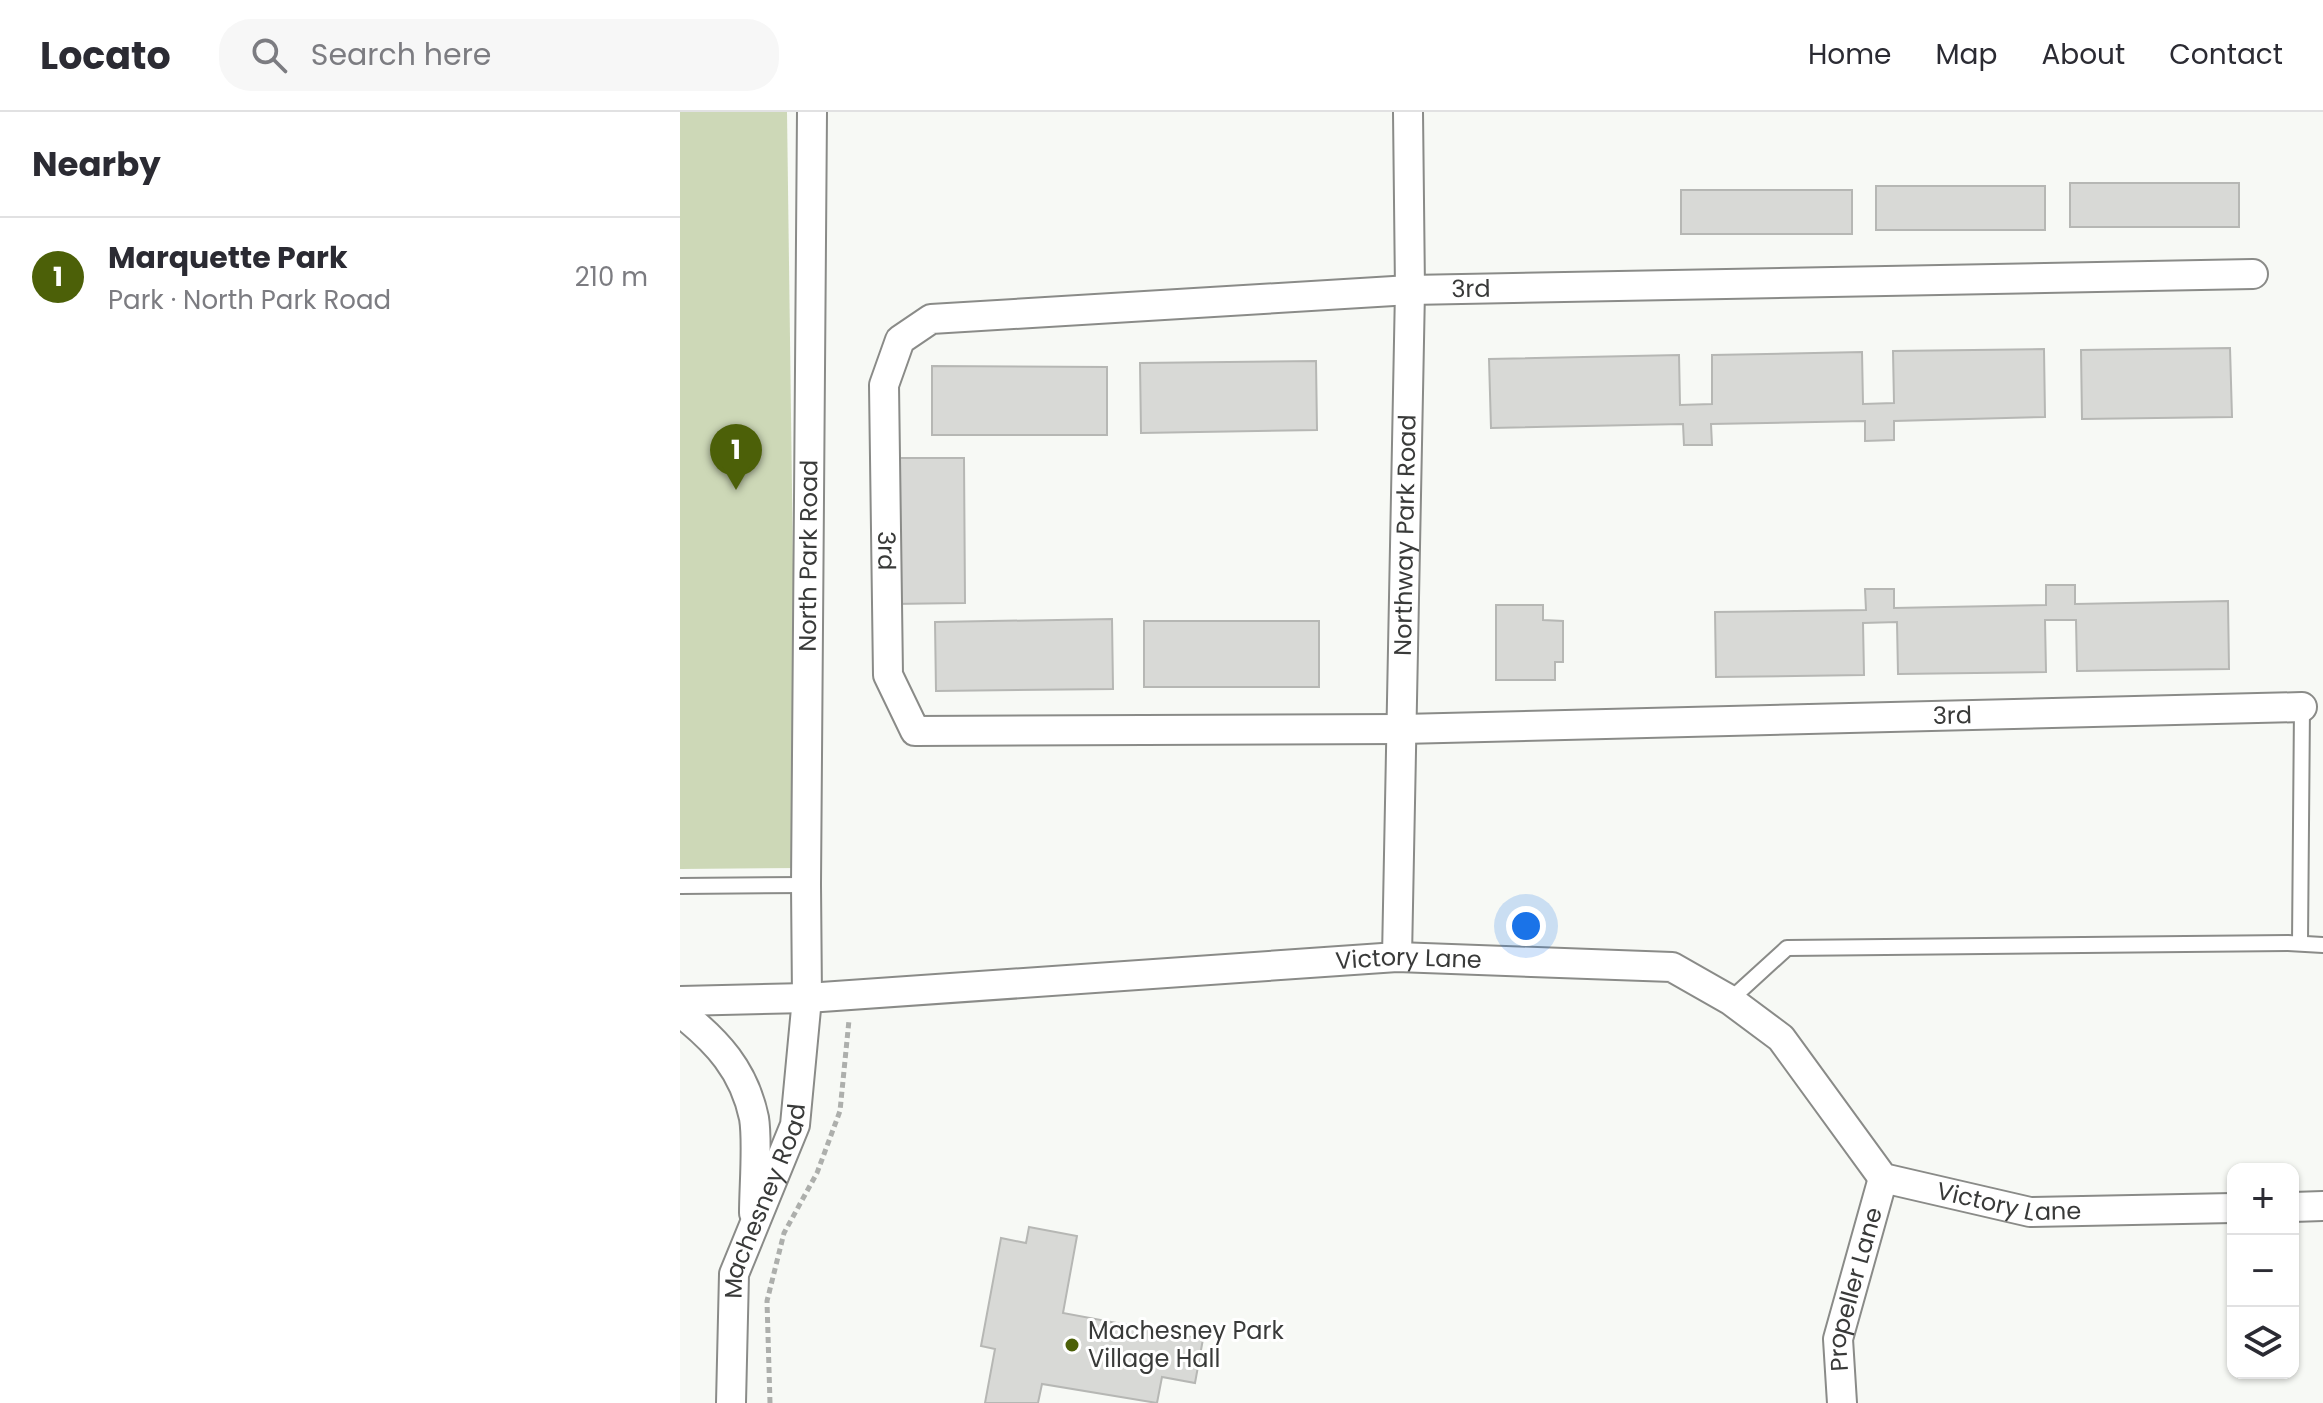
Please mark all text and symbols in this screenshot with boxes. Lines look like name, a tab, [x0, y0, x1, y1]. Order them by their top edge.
search box	[219, 19, 779, 91]
text: Locato	[40, 29, 171, 82]
icon: search	[247, 33, 291, 77]
text: Search here	[311, 33, 491, 76]
text: Home	[1808, 35, 1891, 74]
text: Map	[1935, 35, 1997, 74]
text: About	[2041, 35, 2125, 74]
text: Contact	[2169, 35, 2283, 74]
text: Nearby	[32, 140, 161, 188]
text: Marquette Park	[108, 236, 348, 279]
text: 1	[53, 259, 63, 295]
text: 210 m	[575, 259, 648, 295]
street label: 3rd	[1451, 272, 1491, 305]
text: Park · North Park Road	[108, 282, 391, 318]
street label: Northway Park Road	[1386, 414, 1424, 656]
pin: 1	[710, 424, 762, 490]
street label: North Park Road	[791, 459, 825, 652]
street label: 3rd	[870, 531, 904, 571]
street label: 3rd	[1932, 698, 1972, 732]
your location	[1506, 906, 1546, 946]
street label: Victory Lane	[1334, 940, 1482, 977]
street label: Machesney Road	[716, 1102, 813, 1299]
map controls	[2227, 1163, 2299, 1379]
button: +	[2227, 1163, 2299, 1235]
street label: Victory Lane	[1933, 1174, 2082, 1229]
street label: Propeller Lane	[1821, 1203, 1890, 1372]
button: −	[2227, 1235, 2299, 1307]
button: layers	[2227, 1307, 2299, 1379]
place label: Machesney Park Village Hall	[1088, 1314, 1284, 1375]
marker: Machesney Park Village Hall	[1063, 1336, 1081, 1354]

